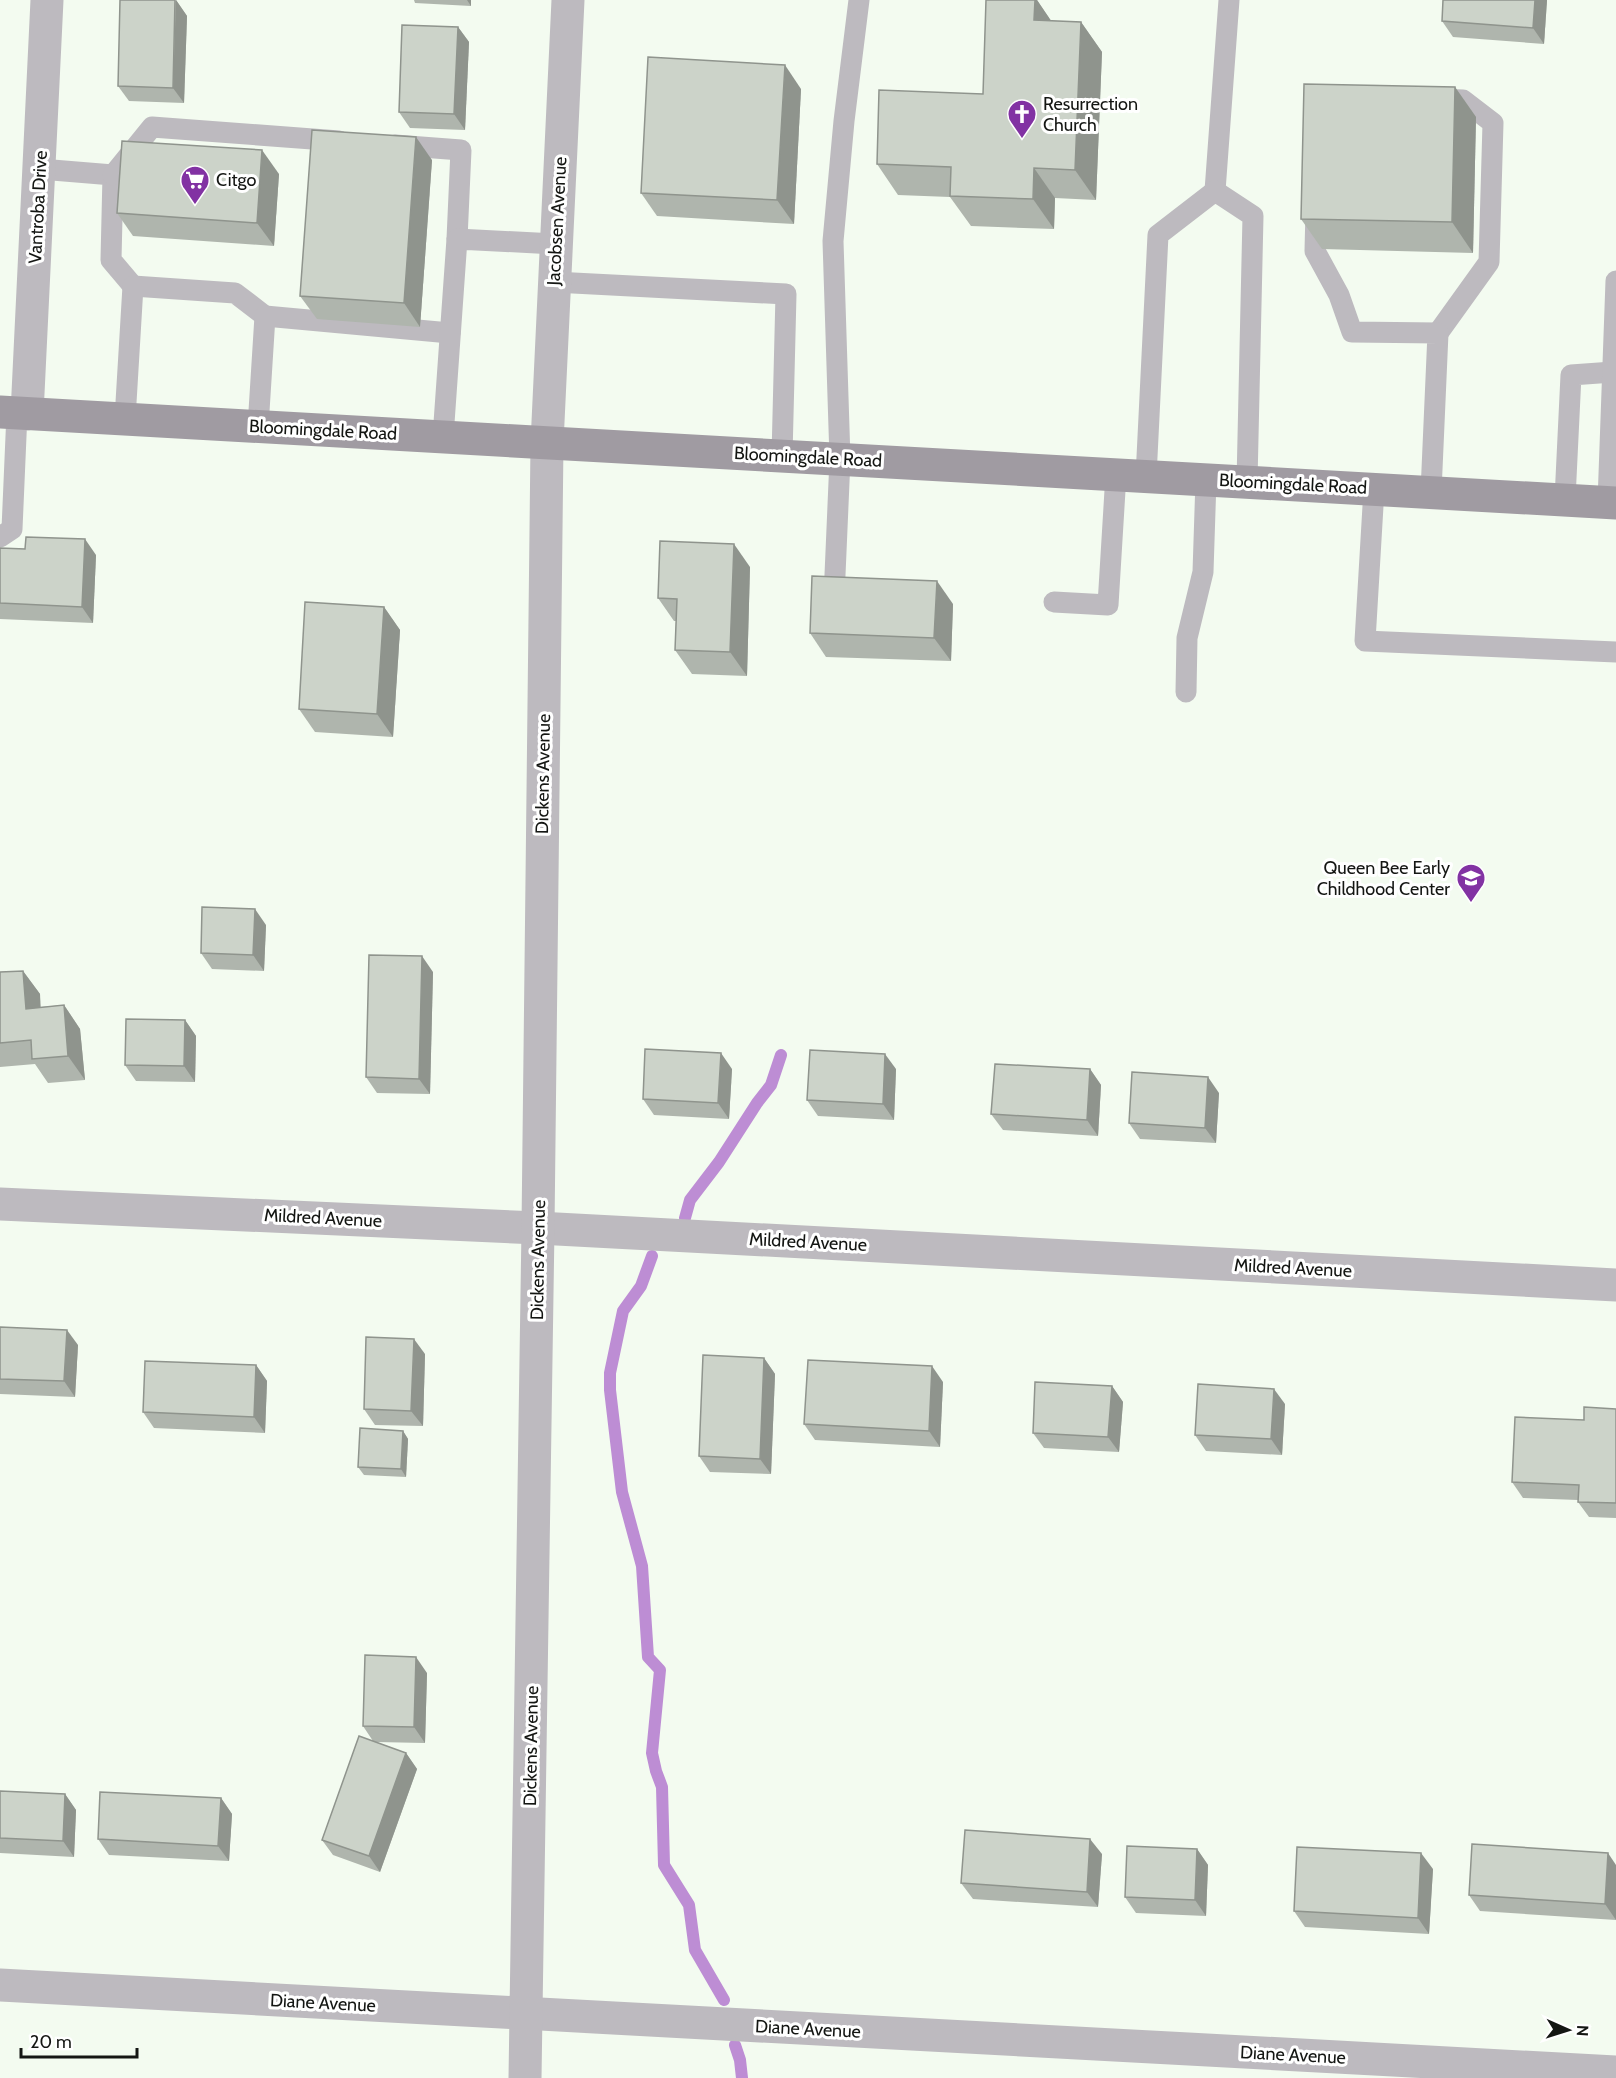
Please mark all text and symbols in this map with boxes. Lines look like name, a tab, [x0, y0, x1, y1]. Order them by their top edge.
place label: Resurrection Church	[1043, 93, 1138, 136]
church icon: Resurrection Church	[1006, 98, 1038, 140]
street label: Vantroba Drive	[24, 150, 52, 264]
street label: Jacobsen Avenue	[543, 156, 571, 287]
supermarket icon: Citgo	[179, 164, 211, 206]
place label: Citgo	[216, 169, 256, 191]
street label: Bloomingdale Road	[248, 415, 398, 445]
street label: Bloomingdale Road	[733, 442, 883, 472]
street label: Bloomingdale Road	[1218, 469, 1368, 499]
street label: Dickens Avenue	[531, 714, 555, 834]
place label: Queen Bee Early Childhood Center	[1317, 857, 1450, 900]
school or university icon: Queen Bee Early Childhood Center	[1455, 862, 1487, 904]
street label: Dickens Avenue	[526, 1200, 550, 1320]
street label: Mildred Avenue	[263, 1204, 383, 1232]
street label: Mildred Avenue	[748, 1228, 868, 1256]
street label: Mildred Avenue	[1233, 1254, 1353, 1282]
street label: Dickens Avenue	[519, 1686, 543, 1806]
street label: Diane Avenue	[270, 1989, 376, 2017]
north arrow	[1538, 2000, 1598, 2060]
street label: Diane Avenue	[755, 2015, 861, 2043]
scale bar	[21, 2021, 136, 2059]
text: N	[1573, 2025, 1592, 2037]
text: 20 m	[30, 2031, 72, 2053]
street label: Diane Avenue	[1240, 2041, 1346, 2069]

